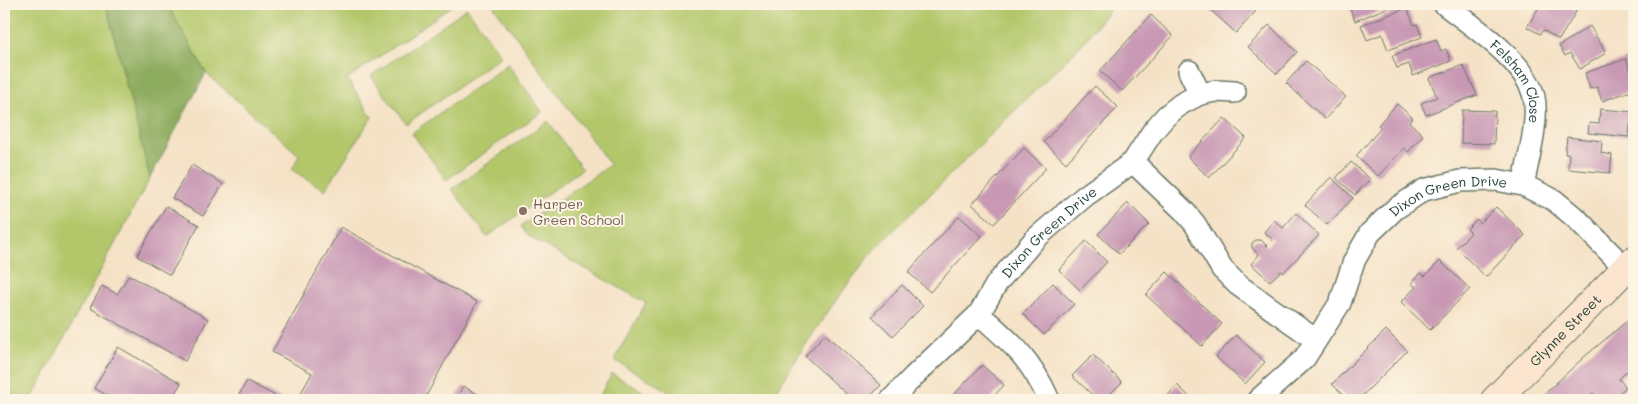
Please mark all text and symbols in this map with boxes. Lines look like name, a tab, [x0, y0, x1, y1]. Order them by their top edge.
street label: Felsham Close	[1486, 35, 1545, 124]
street label: Dixon Green Drive	[1384, 170, 1509, 220]
street label: Dixon Green Drive	[997, 181, 1100, 281]
place label: Harper Green School	[533, 194, 624, 229]
marker: Harper Green School	[517, 205, 529, 217]
street label: Glynne Street	[1525, 290, 1605, 370]

